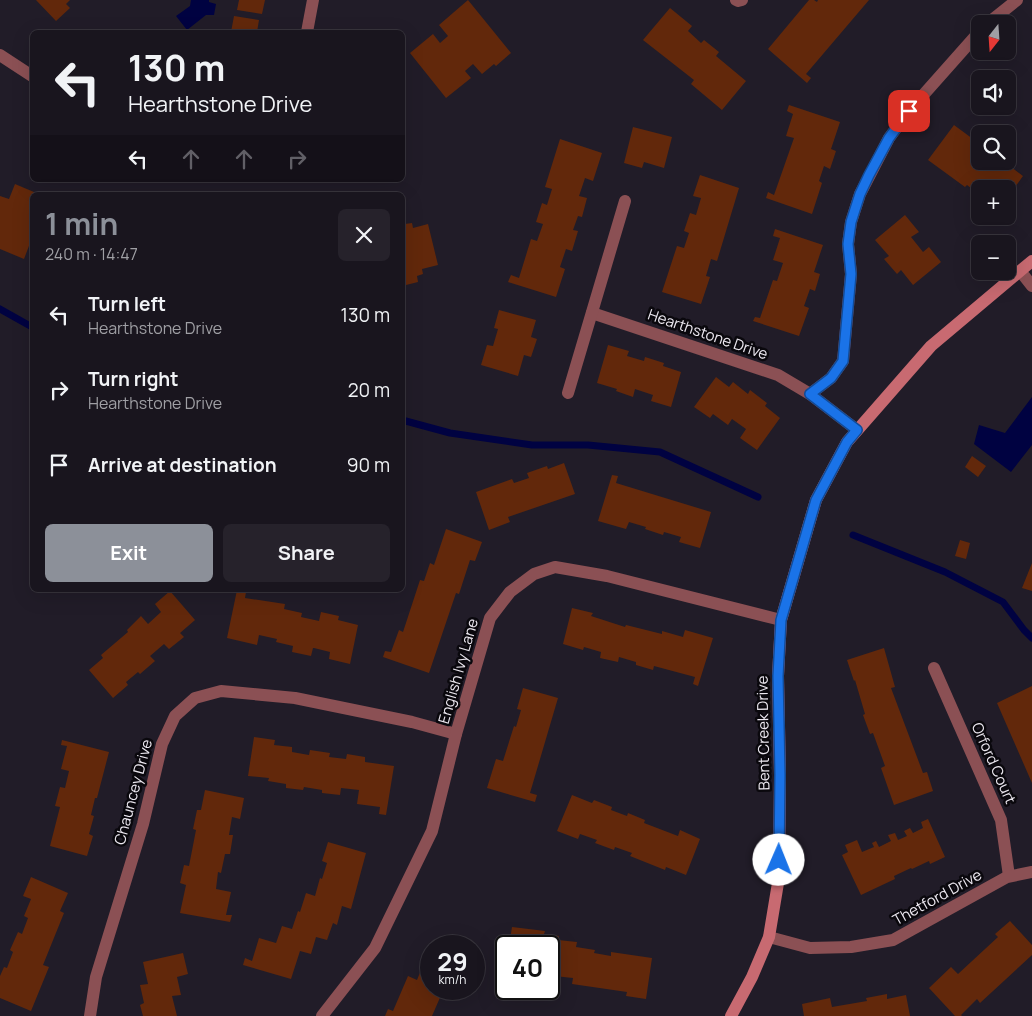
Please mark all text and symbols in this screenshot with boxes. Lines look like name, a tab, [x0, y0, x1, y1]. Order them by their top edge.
north arrow	[971, 15, 1016, 60]
map controls	[971, 15, 1016, 280]
text: 130 m	[128, 44, 225, 92]
icon: left	[45, 50, 110, 115]
button: sound	[971, 70, 1016, 115]
text: Hearthstone Drive	[128, 89, 312, 119]
pin	[888, 90, 930, 132]
icon: arrive	[895, 97, 923, 125]
button: search	[971, 125, 1016, 170]
icon: left	[124, 145, 152, 173]
icon: ahead	[177, 145, 205, 173]
icon: ahead	[230, 145, 258, 173]
icon: right	[283, 145, 311, 173]
button: +	[971, 180, 1016, 225]
text: 1 min	[45, 203, 118, 244]
button: close	[338, 209, 390, 261]
button: −	[971, 235, 1016, 280]
text: 240 m · 14:47	[45, 243, 138, 265]
text: Turn left	[88, 291, 166, 317]
icon: left	[45, 301, 73, 329]
text: 130 m	[341, 302, 390, 328]
street label: Hearthstone Drive	[645, 304, 771, 364]
text: Hearthstone Drive	[88, 317, 222, 339]
text: Turn right	[88, 366, 178, 392]
icon: right	[45, 376, 73, 404]
text: 20 m	[348, 377, 390, 403]
text: Hearthstone Drive	[88, 392, 222, 414]
icon: arrive	[45, 451, 73, 479]
text: Arrive at destination	[88, 452, 277, 478]
text: 90 m	[347, 452, 390, 478]
button: Exit	[45, 524, 213, 582]
button: Share	[223, 524, 390, 582]
street label: English Ivy Lane	[433, 616, 483, 726]
street label: Bent Creek Drive	[751, 675, 774, 791]
street label: Orford Court	[967, 719, 1021, 807]
street label: Chauncey Drive	[109, 737, 157, 847]
position arrow	[752, 833, 804, 885]
street label: Thetford Drive	[889, 864, 985, 930]
speed limit sign: 40	[495, 935, 560, 1000]
text: 29	[437, 944, 468, 979]
text: km/h	[439, 971, 466, 988]

